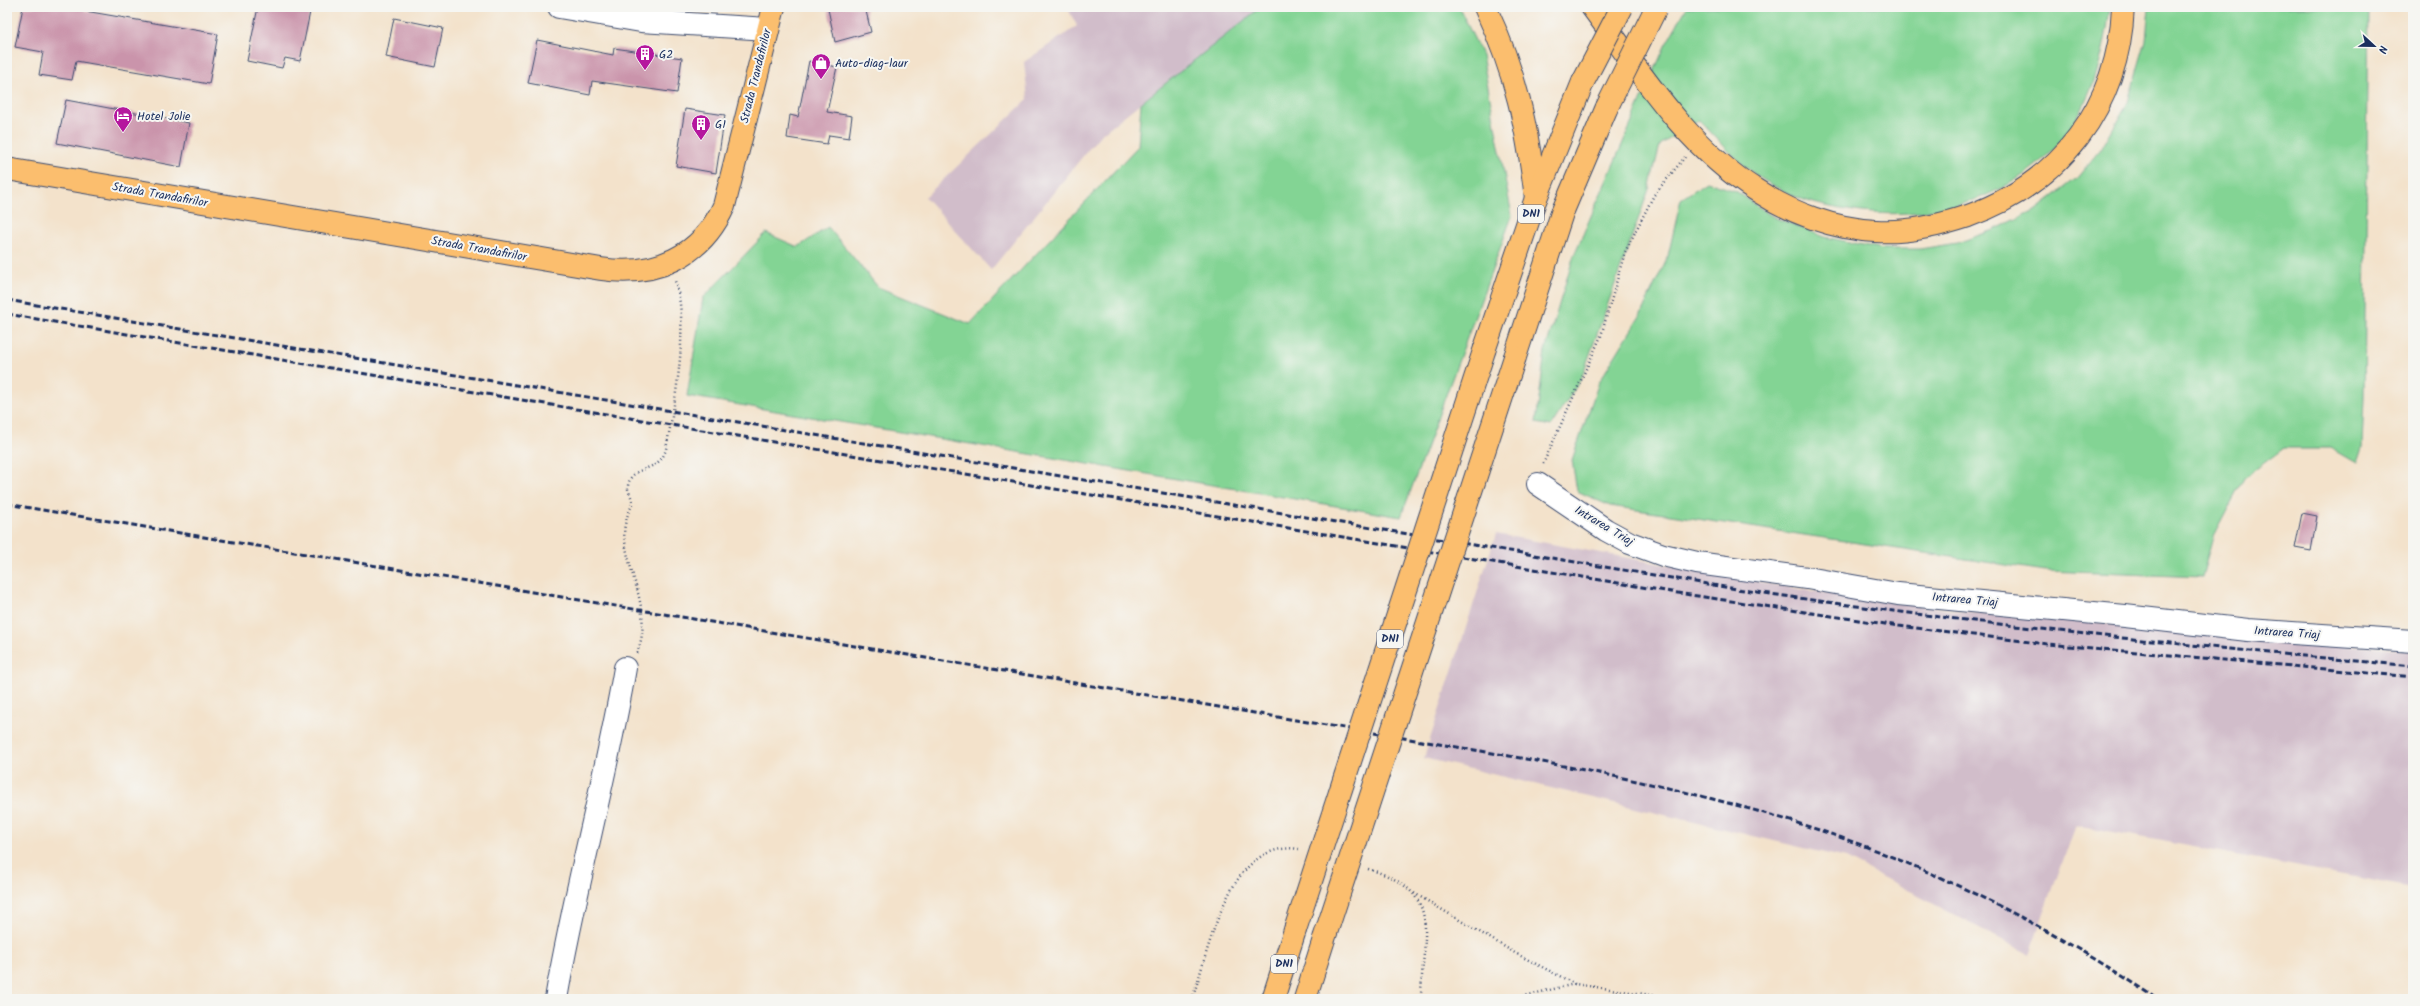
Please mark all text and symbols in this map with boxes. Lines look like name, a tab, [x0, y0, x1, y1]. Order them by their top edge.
street label: Strada Trandafirilor	[735, 26, 777, 125]
north arrow	[2354, 26, 2394, 66]
building icon: G2	[634, 43, 656, 71]
text: N	[2373, 43, 2392, 56]
place label: G2	[659, 45, 673, 64]
shop icon: Auto-diag-laur	[810, 52, 832, 80]
place label: Auto-diag-laur	[835, 54, 909, 73]
hotel icon: Hotel Jolie	[112, 105, 134, 133]
place label: Hotel Jolie	[137, 107, 191, 126]
building icon: G1	[690, 113, 712, 141]
place label: G1	[715, 115, 726, 134]
street label: Strada Trandafirilor	[111, 177, 210, 213]
road number: DN1	[1518, 205, 1544, 223]
street label: Strada Trandafirilor	[430, 231, 529, 267]
street label: Intrarea Triaj	[1571, 501, 1638, 552]
street label: Intrarea Triaj	[1931, 588, 2000, 612]
street label: Intrarea Triaj	[2253, 621, 2322, 645]
road number: DN1	[1377, 630, 1403, 648]
road number: DN1	[1271, 955, 1297, 973]

